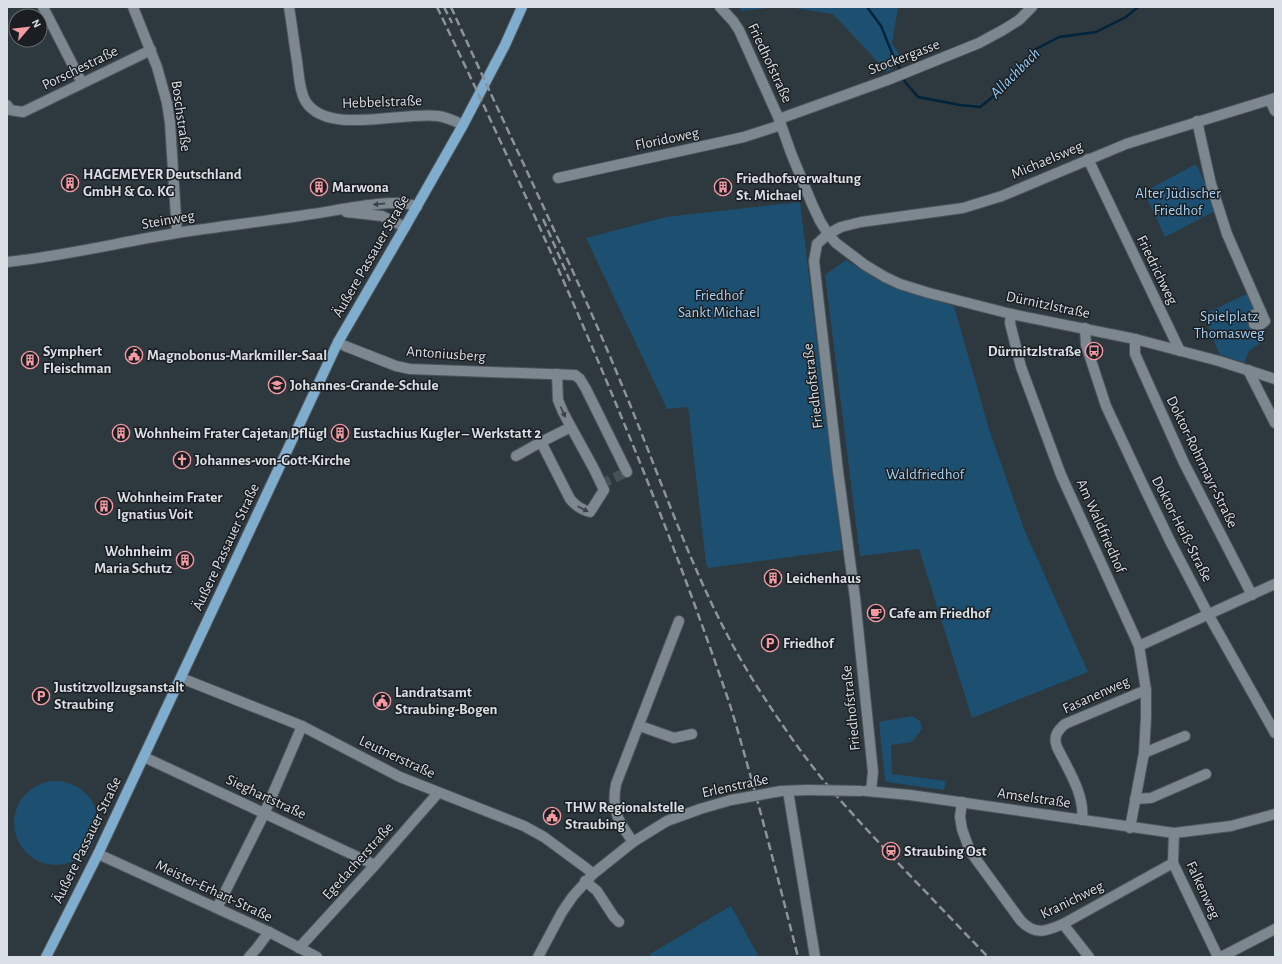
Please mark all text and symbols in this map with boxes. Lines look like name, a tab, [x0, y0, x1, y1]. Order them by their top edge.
north arrow	[8, 8, 48, 48]
text: N	[30, 18, 43, 30]
street label: Friedhofstraße	[745, 21, 795, 105]
street label: Stockergasse	[866, 36, 942, 77]
street label: Porschestraße	[40, 43, 120, 93]
water label: Allachbach	[986, 45, 1043, 102]
street label: Boschstraße	[169, 80, 193, 153]
street label: Hebbelstraße	[342, 93, 422, 111]
street label: Floridoweg	[634, 125, 701, 153]
street label: Michaelsweg	[1009, 138, 1086, 182]
place label: HAGEMEYER Deutschland GmbH & Co. KG	[83, 167, 242, 199]
place label: Friedhofsverwaltung St. Michael	[736, 171, 861, 203]
building icon: HAGEMEYER Deutschland GmbH & Co. KG	[60, 173, 80, 193]
building icon: Marwona	[309, 177, 329, 197]
building icon: Friedhofsverwaltung St. Michael	[713, 177, 733, 197]
place label: Marwona	[332, 180, 389, 195]
park label: Alter Jüdischer Friedhof	[1135, 186, 1221, 218]
street label: Äußere Passauer Straße	[329, 192, 412, 320]
one-way arrow	[373, 201, 385, 207]
street label: Steinweg	[140, 208, 196, 232]
street label: Friedrichweg	[1134, 233, 1180, 308]
park label: Friedhof Sankt Michael	[678, 288, 760, 320]
street label: Dürnitzlstraße	[1005, 289, 1091, 321]
park label: Spielplatz Thomasweg	[1194, 309, 1265, 341]
bus stop icon: Dürmitzlstraße	[1084, 341, 1104, 361]
street label: Friedhofstraße	[800, 342, 826, 429]
place label: Symphert Fleischman	[43, 344, 112, 376]
street label: Antoniusberg	[406, 344, 487, 364]
place label: Dürmitzlstraße	[988, 344, 1081, 359]
public building icon: Magnobonus-Markmiller-Saal	[124, 345, 144, 365]
place label: Magnobonus-Markmiller-Saal	[147, 348, 327, 363]
building icon: Symphert Fleischman	[20, 350, 40, 370]
school or university icon: Johannes-Grande-Schule	[267, 375, 287, 395]
place label: Johannes-Grande-Schule	[290, 378, 439, 393]
street label: Doktor-Rohrmayr-Straße	[1164, 394, 1240, 530]
one-way arrow	[560, 407, 566, 418]
building icon: Wohnheim Frater Cajetan Pflügl	[111, 423, 131, 443]
building icon: Eustachius Kugler – Werkstatt 2	[330, 423, 350, 443]
place label: Wohnheim Frater Cajetan Pflügl	[134, 426, 327, 441]
place label: Eustachius Kugler – Werkstatt 2	[353, 426, 541, 441]
church icon: Johannes-von-Gott-Kirche	[172, 450, 192, 470]
place label: Johannes-von-Gott-Kirche	[195, 453, 350, 468]
park label: Waldfriedhof	[886, 467, 966, 482]
street label: Doktor-Heiß-Straße	[1149, 474, 1215, 584]
street label: Am Waldfriedhof	[1074, 477, 1129, 577]
street label: Äußere Passauer Straße	[189, 481, 262, 613]
place label: Wohnheim Frater Ignatius Voit	[117, 490, 223, 522]
building icon: Wohnheim Frater Ignatius Voit	[94, 496, 114, 516]
one-way arrow	[577, 506, 589, 512]
place label: Wohnheim Maria Schutz	[94, 544, 172, 576]
building icon: Wohnheim Maria Schutz	[175, 550, 195, 570]
building icon: Leichenhaus	[763, 568, 783, 588]
place label: Leichenhaus	[786, 571, 861, 586]
cafe icon: Cafe am Friedhof	[866, 603, 886, 623]
place label: Cafe am Friedhof	[889, 606, 991, 621]
parking icon: Friedhof	[760, 633, 780, 653]
place label: Friedhof	[783, 636, 835, 651]
street label: Friedhofstraße	[839, 665, 863, 751]
street label: Fasanenweg	[1060, 673, 1132, 716]
place label: Justitzvollzugsanstalt Straubing	[54, 680, 184, 712]
place label: Landratsamt Straubing-Bogen	[395, 685, 497, 717]
parking icon: Justitzvollzugsanstalt Straubing	[31, 686, 51, 706]
public building icon: Landratsamt Straubing-Bogen	[372, 691, 392, 711]
street label: Leutnerstraße	[357, 733, 437, 781]
street label: Sieghartstraße	[224, 772, 308, 822]
street label: Erlenstraße	[700, 772, 770, 800]
street label: Äußere Passauer Straße	[49, 774, 124, 905]
street label: Amselstraße	[996, 785, 1072, 811]
place label: THW Regionalstelle Straubing	[565, 800, 684, 832]
public building icon: THW Regionalstelle Straubing	[542, 806, 562, 826]
street label: Egedacherstraße	[320, 819, 396, 902]
station icon: Straubing Ost	[881, 841, 901, 861]
place label: Straubing Ost	[904, 844, 987, 859]
street label: Meister-Erhart-Straße	[153, 857, 275, 925]
street label: Falkenweg	[1183, 859, 1223, 922]
street label: Kranichweg	[1038, 878, 1107, 922]

